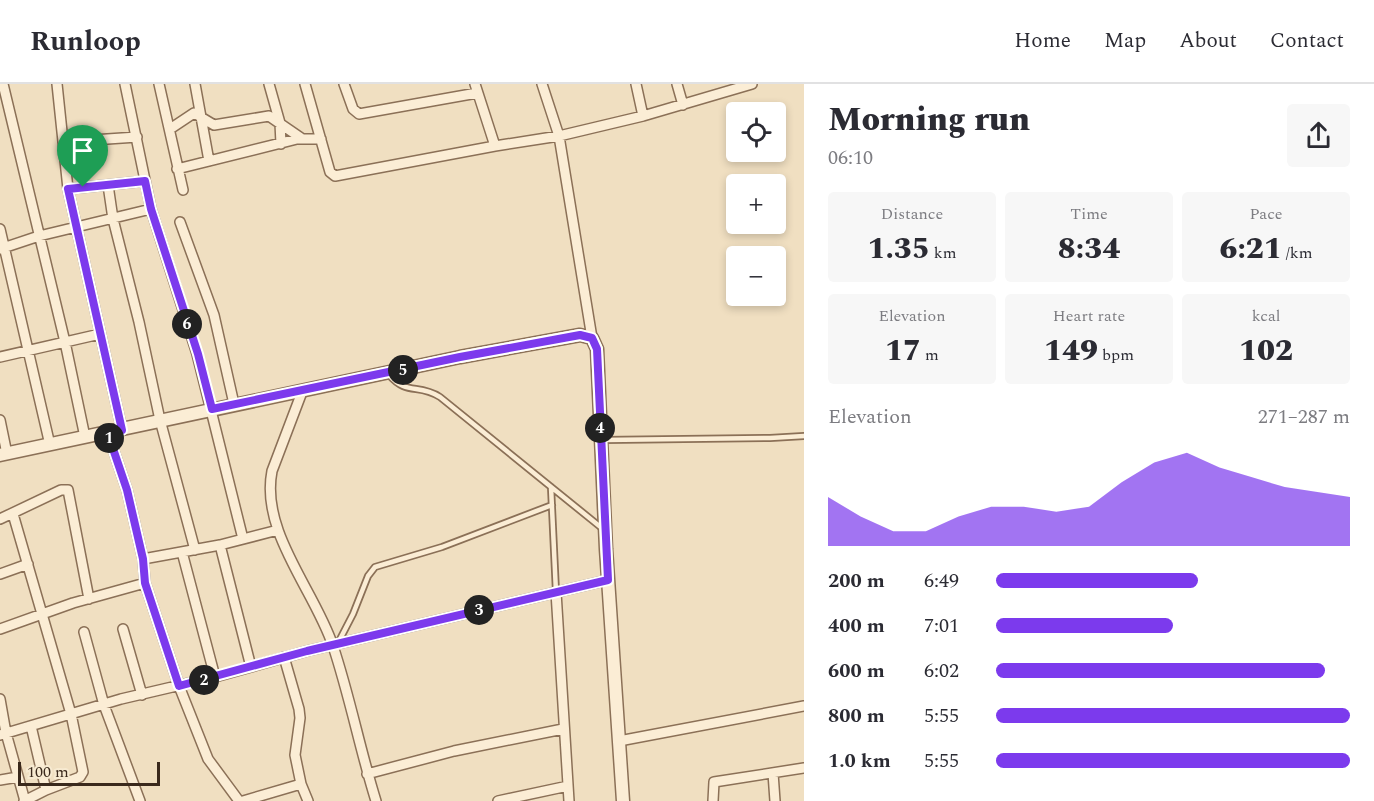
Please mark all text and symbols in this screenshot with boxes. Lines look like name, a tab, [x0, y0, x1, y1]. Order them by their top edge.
text: Runloop	[30, 20, 141, 63]
text: Home	[1014, 25, 1071, 57]
text: Map	[1104, 25, 1146, 57]
text: About	[1179, 25, 1237, 57]
text: Contact	[1270, 25, 1344, 57]
text: Morning run	[828, 95, 1030, 145]
map controls	[726, 102, 786, 306]
button: locate	[726, 102, 786, 162]
button: share	[1287, 104, 1350, 167]
pin	[57, 125, 108, 187]
icon: arrive	[66, 134, 99, 167]
text: 06:10	[828, 143, 873, 173]
button: +	[726, 174, 786, 234]
text: Distance	[881, 202, 943, 226]
text: Time	[1070, 202, 1108, 226]
text: Pace	[1249, 202, 1283, 226]
text: 1.35	[867, 226, 930, 272]
text: 8:34	[1058, 226, 1120, 272]
text: 6:21	[1219, 226, 1282, 272]
text: km	[930, 241, 957, 265]
text: /km	[1282, 241, 1313, 265]
button: −	[726, 246, 786, 306]
text: Elevation	[878, 304, 946, 328]
text: Heart rate	[1053, 304, 1125, 328]
text: kcal	[1252, 304, 1280, 328]
pin: 6	[172, 309, 202, 339]
text: 6	[183, 312, 191, 336]
text: 17	[885, 328, 921, 374]
text: 149	[1044, 328, 1098, 374]
text: 102	[1239, 328, 1293, 374]
text: m	[921, 343, 939, 367]
text: bpm	[1098, 343, 1134, 367]
pin: 5	[388, 355, 418, 385]
text: 5	[399, 358, 407, 382]
text: Elevation	[828, 402, 912, 432]
text: 271–287 m	[1258, 402, 1350, 432]
pin: 4	[585, 413, 615, 443]
text: 4	[596, 416, 604, 440]
pin: 1	[94, 423, 124, 453]
text: 1	[105, 426, 113, 450]
text: 200 m	[828, 566, 885, 596]
text: 6:49	[924, 566, 959, 596]
pin: 3	[464, 595, 494, 625]
text: 3	[475, 598, 483, 622]
text: 400 m	[828, 611, 885, 641]
text: 7:01	[924, 611, 959, 641]
text: 600 m	[828, 656, 885, 686]
text: 6:02	[924, 656, 959, 686]
pin: 2	[189, 665, 219, 695]
text: 2	[200, 668, 208, 692]
text: 800 m	[828, 701, 885, 731]
text: 5:55	[924, 701, 959, 731]
text: 1.0 km	[828, 746, 891, 776]
text: 5:55	[924, 746, 959, 776]
scale bar	[18, 759, 160, 786]
text: 100 m	[27, 760, 69, 784]

